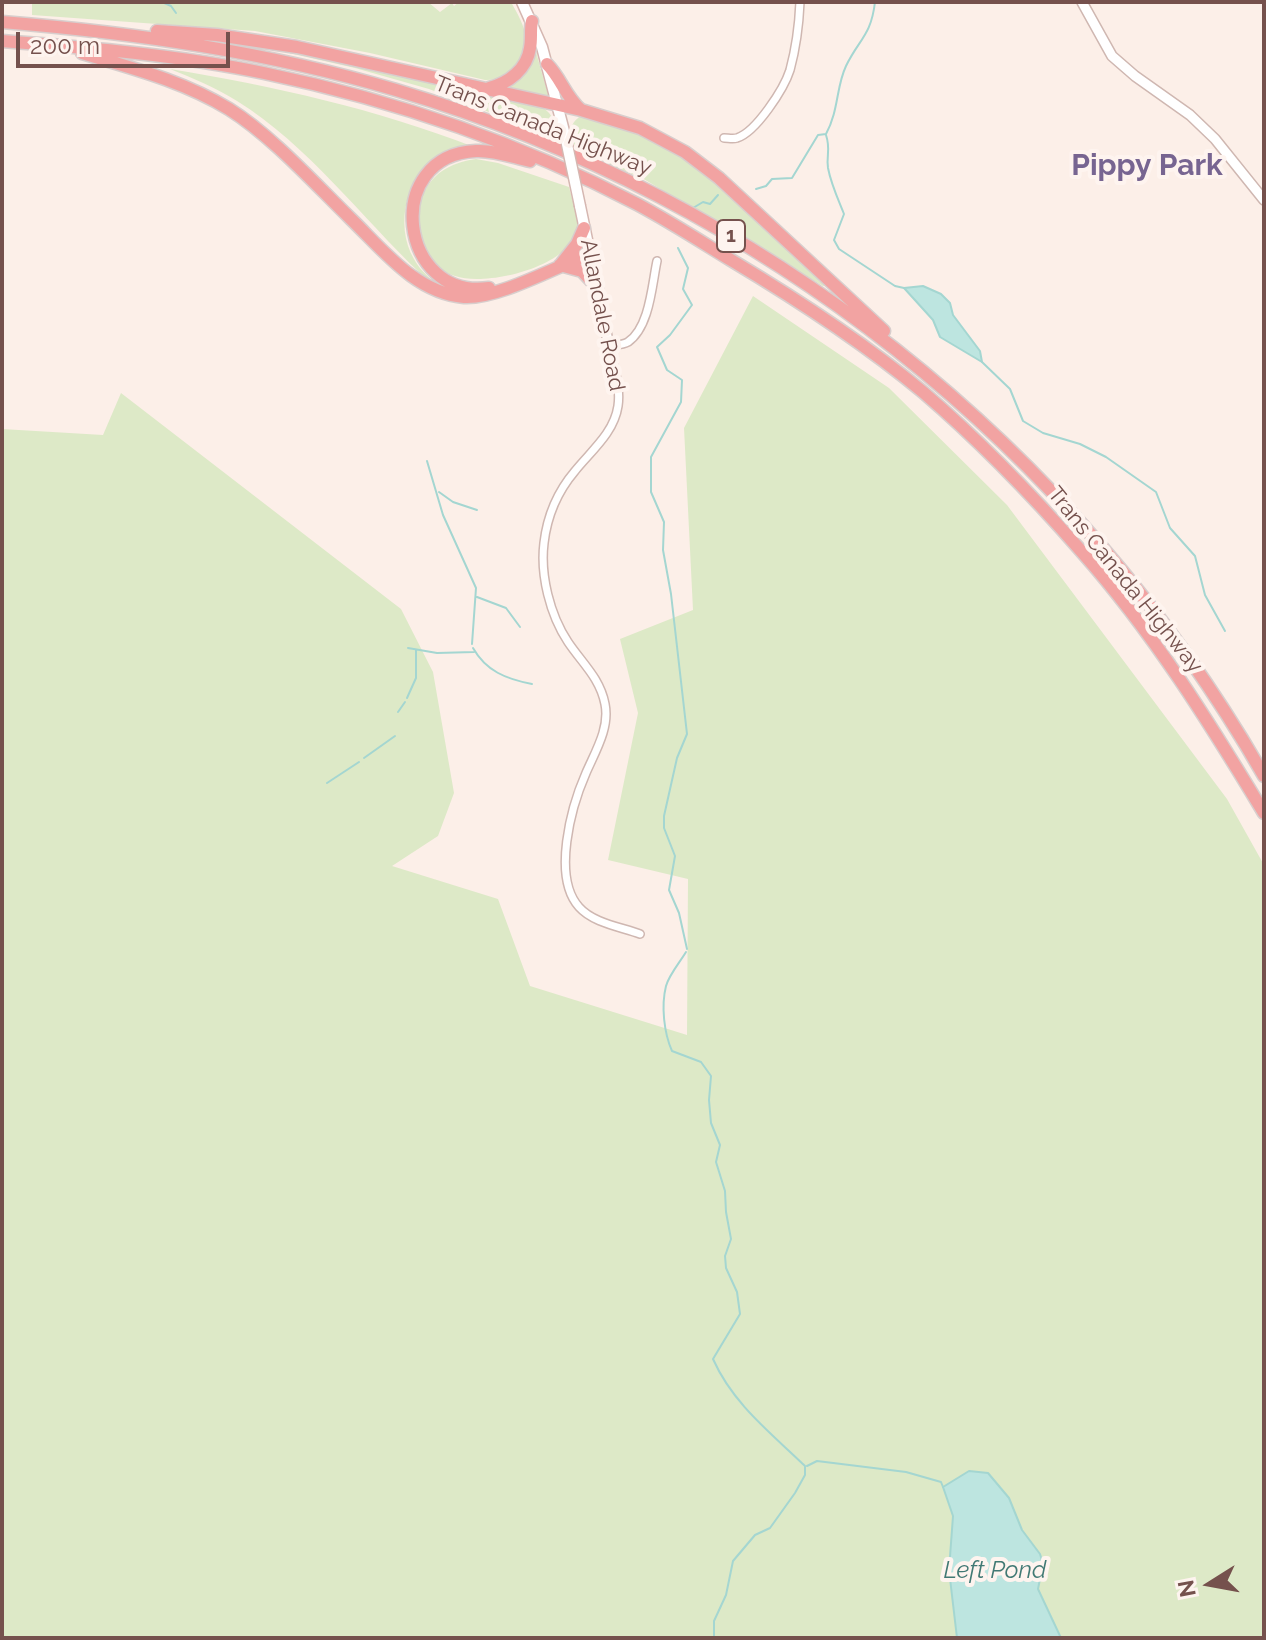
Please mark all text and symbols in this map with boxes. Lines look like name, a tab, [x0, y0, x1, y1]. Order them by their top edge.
scale bar	[20, 16, 234, 66]
text: 200 m	[30, 31, 100, 60]
street label: Trans Canada Highway	[431, 70, 655, 182]
district label: Pippy Park	[1071, 148, 1223, 184]
road number: 1	[717, 220, 745, 252]
street label: Allandale Road	[574, 237, 630, 393]
street label: Trans Canada Highway	[1042, 482, 1208, 678]
north arrow	[1170, 1544, 1250, 1624]
water label: Left Pond	[944, 1557, 1046, 1585]
text: N	[1172, 1578, 1201, 1599]

